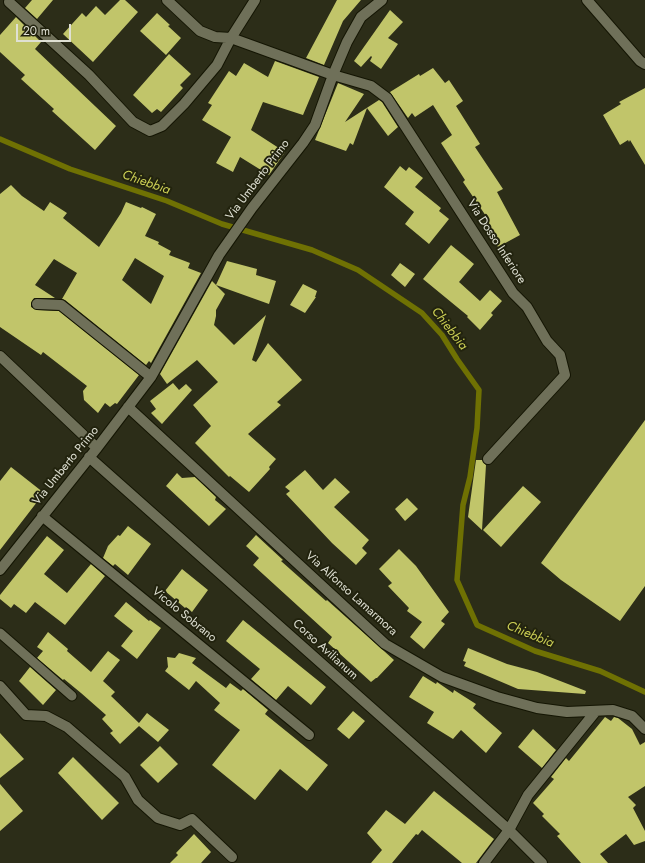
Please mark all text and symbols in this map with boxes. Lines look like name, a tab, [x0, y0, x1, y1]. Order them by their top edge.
scale bar	[18, 16, 73, 42]
text: 20 m	[23, 22, 50, 40]
street label: Via Umberto Primo	[223, 137, 293, 223]
water label: Chiebbia	[120, 168, 172, 198]
street label: Via Dosso Inferiore	[463, 197, 529, 287]
water label: Chiebbia	[427, 305, 471, 353]
street label: Via Umberto Primo	[30, 424, 102, 508]
street label: Via Alfonso Lamarmora	[302, 549, 400, 639]
street label: Vicolo Sobrano	[149, 585, 219, 645]
street label: Corso Avilianum	[289, 617, 361, 683]
water label: Chiebbia	[504, 618, 556, 652]

